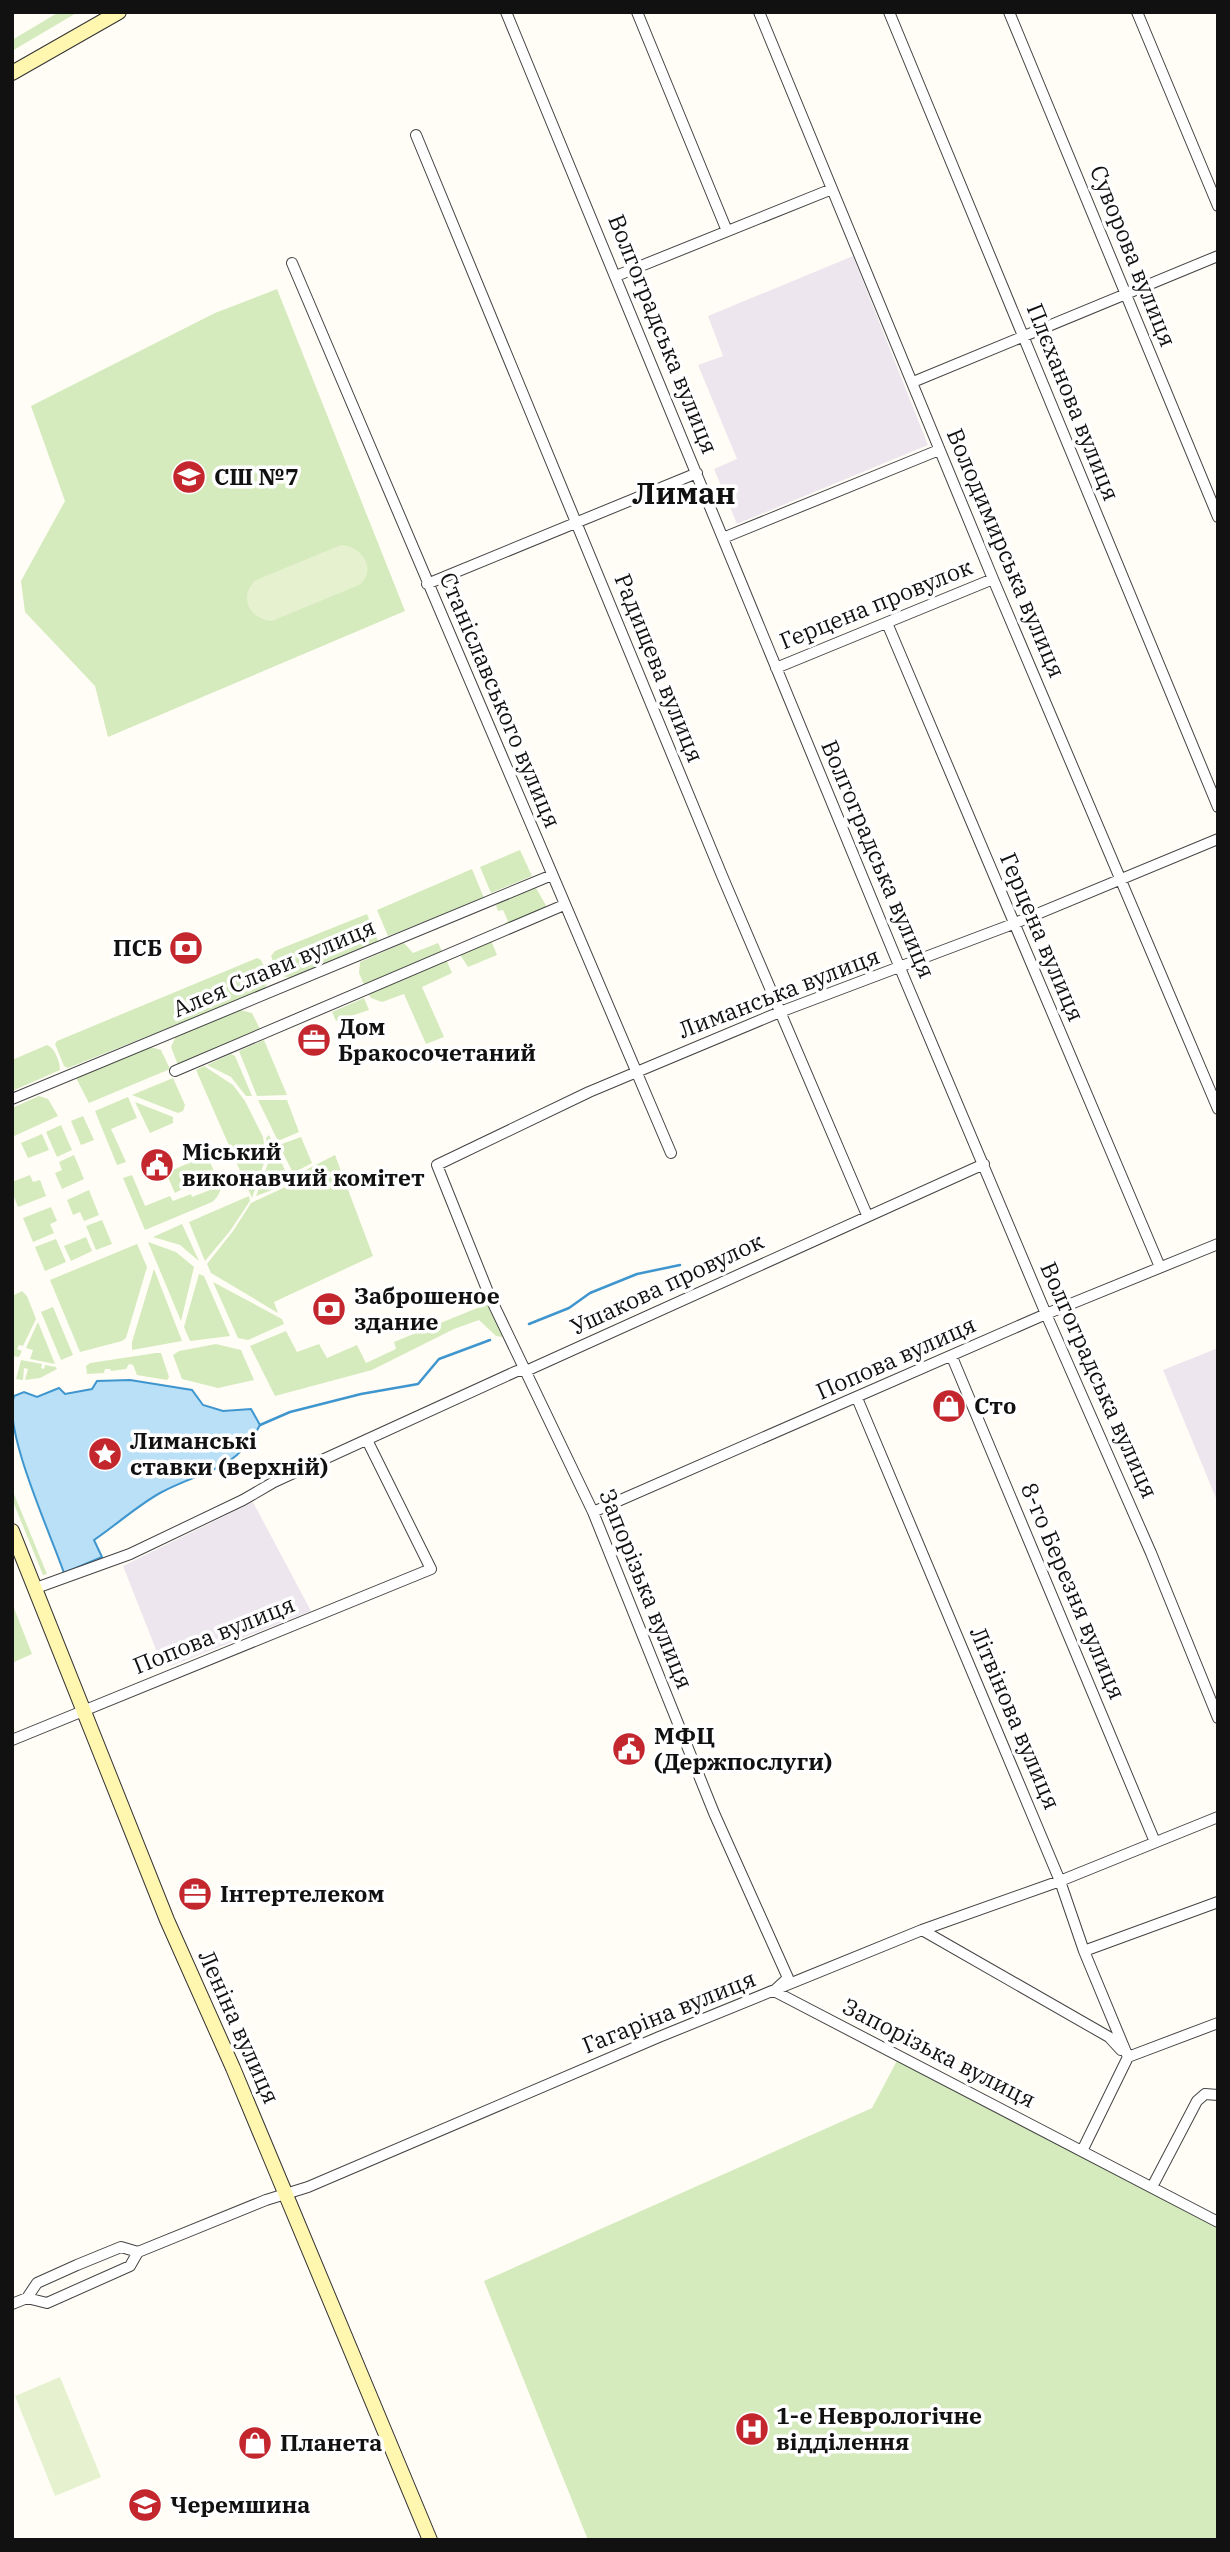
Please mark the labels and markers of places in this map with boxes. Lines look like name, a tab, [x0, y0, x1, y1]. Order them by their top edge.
school or university icon: СШ №7	[170, 458, 208, 496]
place label: СШ №7	[214, 461, 299, 491]
bank icon: ПСБ	[167, 929, 205, 967]
place label: ПСБ	[113, 932, 162, 962]
place label: Дом Бракосочетаний	[338, 1011, 536, 1067]
office icon: Дом Бракосочетаний	[295, 1021, 333, 1059]
place label: Міський виконавчий комітет	[182, 1136, 425, 1192]
public building icon: Міський виконавчий комітет	[138, 1146, 176, 1184]
place label: Заброшеное здание	[354, 1280, 500, 1336]
bank icon: Заброшеное здание	[310, 1290, 348, 1328]
shop icon: Сто	[930, 1387, 968, 1425]
place label: Сто	[974, 1390, 1016, 1420]
place label: Лиманські ставки (верхній)	[130, 1425, 328, 1481]
place icon: Лиманські ставки (верхній)	[86, 1435, 124, 1473]
place label: МФЦ (Держпослуги)	[654, 1720, 832, 1776]
public building icon: МФЦ (Держпослуги)	[610, 1730, 648, 1768]
office icon: Інтертелеком	[176, 1875, 214, 1913]
place label: Інтертелеком	[220, 1878, 384, 1908]
place label: 1-е Неврологічне відділення	[776, 2400, 982, 2456]
hospital icon: 1-е Неврологічне відділення	[733, 2410, 771, 2448]
shop icon: Планета	[236, 2424, 274, 2462]
place label: Планета	[280, 2427, 382, 2457]
school or university icon: Черемшина	[126, 2486, 164, 2524]
place label: Черемшина	[170, 2489, 311, 2519]

